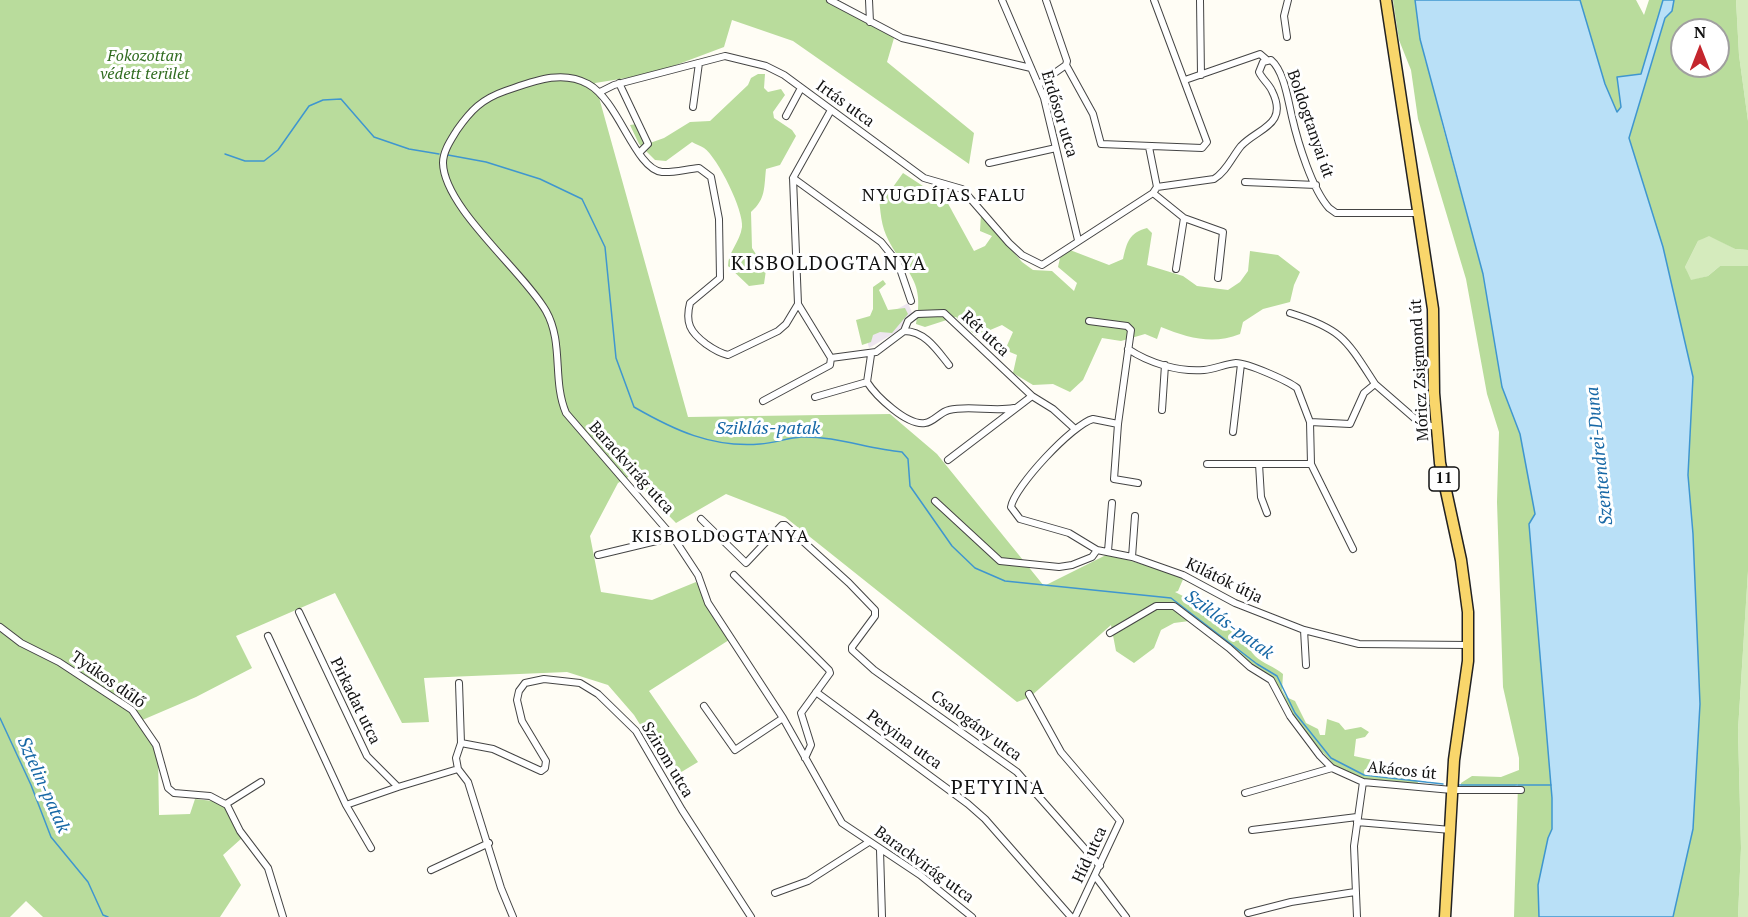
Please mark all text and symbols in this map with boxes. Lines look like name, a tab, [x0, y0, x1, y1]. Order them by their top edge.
north arrow	[1670, 18, 1730, 78]
text: N	[1694, 21, 1706, 43]
park label: Fokozottan védett terület	[100, 46, 190, 84]
street label: Boldogtanyai út	[1283, 67, 1337, 181]
street label: Erdősor utca	[1037, 68, 1081, 160]
street label: Irtás utca	[812, 76, 878, 132]
district label: NYUGDÍJAS FALU	[862, 185, 1026, 207]
district label: KISBOLDOGTANYA	[731, 252, 927, 276]
street label: Móricz Zsigmond út	[1407, 298, 1433, 442]
street label: Rét utca	[957, 307, 1013, 361]
water label: Szentendrei-Duna	[1582, 386, 1618, 526]
street label: Barackvirág utca	[584, 418, 678, 518]
water label: Sziklás-patak	[716, 418, 820, 440]
road number: 11	[1429, 467, 1459, 491]
district label: KISBOLDOGTANYA	[632, 526, 810, 548]
street label: Kilátók útja	[1183, 554, 1265, 608]
water label: Sziklás-patak	[1180, 586, 1278, 664]
street label: Tyúkos dűlő	[67, 647, 149, 713]
street label: Pirkadat utca	[326, 654, 384, 748]
street label: Csalogány utca	[927, 687, 1025, 765]
street label: Petyina utca	[863, 706, 945, 774]
street label: Szirom utca	[637, 719, 697, 801]
water label: Sztelin-patak	[12, 734, 74, 836]
street label: Akácos út	[1367, 758, 1437, 784]
district label: PETYINA	[951, 776, 1045, 800]
street label: Barackvirág utca	[871, 823, 977, 907]
street label: Híd utca	[1069, 824, 1111, 886]

